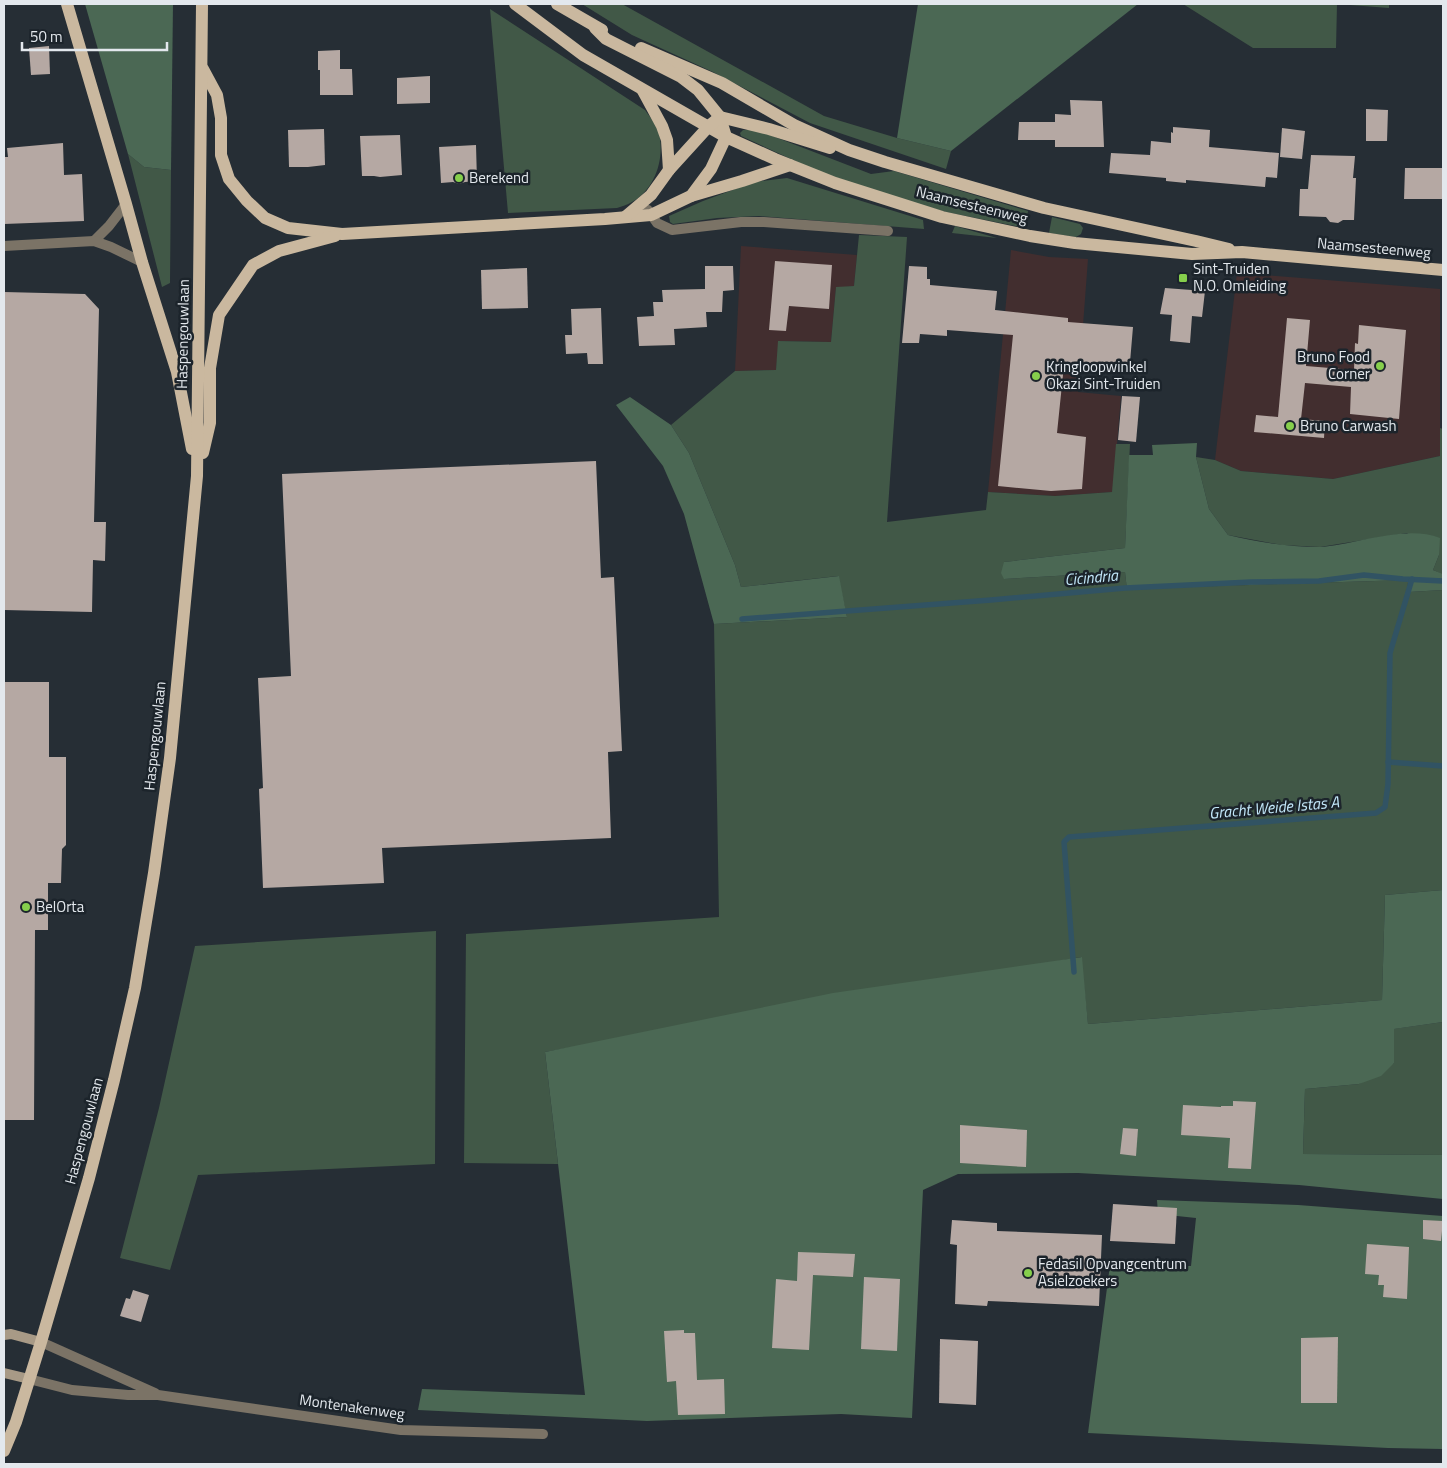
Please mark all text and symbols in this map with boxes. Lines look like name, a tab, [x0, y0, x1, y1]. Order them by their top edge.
scale bar	[22, 20, 168, 52]
text: 50 m	[30, 25, 63, 48]
place label: Berekend	[469, 166, 529, 189]
marker: Berekend	[453, 172, 465, 184]
street label: Naamsesteenweg	[914, 180, 1031, 230]
street label: Naamsesteenweg	[1316, 231, 1432, 264]
place label: Sint-Truiden N.O. Omleiding	[1193, 257, 1287, 297]
marker: Sint-Truiden N.O. Omleiding	[1177, 272, 1189, 284]
street label: Haspengouwlaan	[170, 279, 195, 389]
place label: Bruno Food Corner	[1297, 345, 1370, 385]
place label: Kringloopwinkel Okazi Sint-Truiden	[1046, 355, 1161, 395]
marker: Bruno Food Corner	[1374, 360, 1386, 372]
marker: Kringloopwinkel Okazi Sint-Truiden	[1030, 370, 1042, 382]
place label: Bruno Carwash	[1300, 414, 1396, 437]
marker: Bruno Carwash	[1284, 420, 1296, 432]
water label: Cicindria	[1063, 563, 1120, 591]
street label: Haspengouwlaan	[137, 680, 172, 792]
water label: Gracht Weide Istas A	[1208, 789, 1340, 825]
place label: BelOrta	[36, 895, 85, 918]
marker: BelOrta	[20, 901, 32, 913]
street label: Haspengouwlaan	[58, 1075, 109, 1187]
place label: Fedasil Opvangcentrum Asielzoekers	[1038, 1252, 1187, 1292]
marker: Fedasil Opvangcentrum Asielzoekers	[1022, 1267, 1034, 1279]
street label: Montenakenweg	[298, 1388, 406, 1425]

